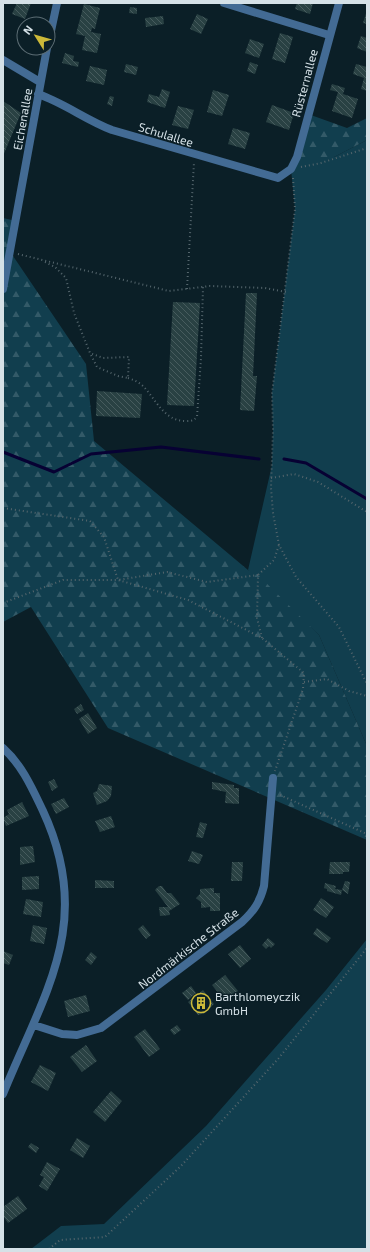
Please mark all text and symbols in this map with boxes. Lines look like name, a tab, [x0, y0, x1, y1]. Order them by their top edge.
north arrow	[16, 16, 56, 56]
text: N	[20, 23, 35, 37]
street label: Rüsternallee	[288, 47, 320, 119]
street label: Eichenallee	[10, 87, 34, 151]
street label: Schulallee	[137, 119, 195, 149]
street label: Nordmärkische Straße	[135, 905, 241, 991]
place label: Barthlomeyczik GmbH	[215, 989, 300, 1017]
building icon: Barthlomeyczik GmbH	[190, 992, 212, 1014]

